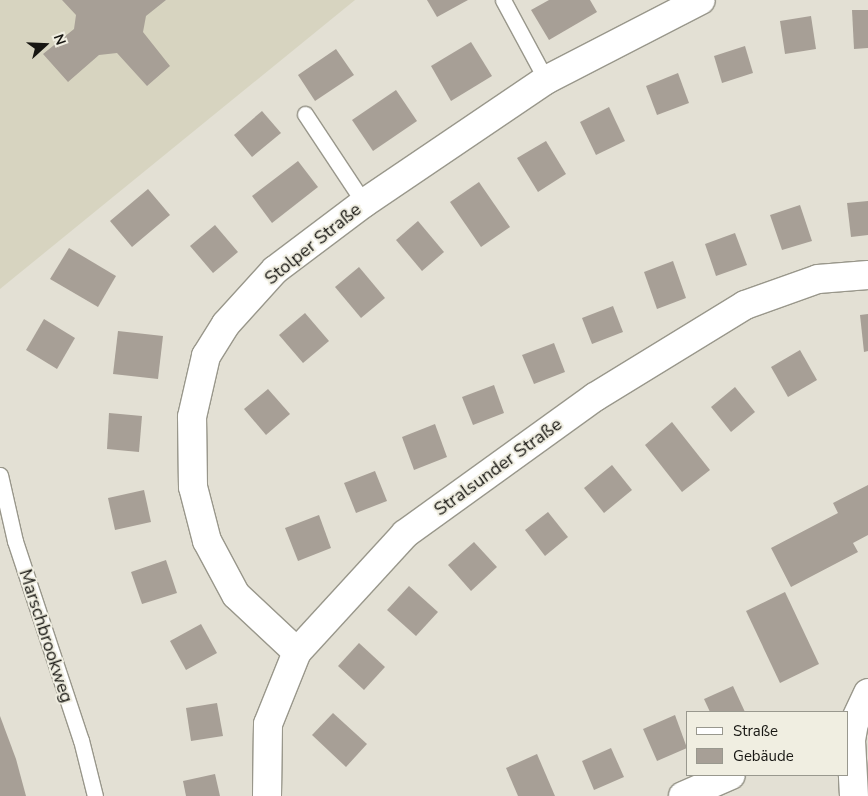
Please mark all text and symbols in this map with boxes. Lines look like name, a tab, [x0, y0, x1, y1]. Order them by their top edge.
north arrow	[20, 20, 70, 70]
text: N	[49, 32, 70, 48]
street label: Stolper Straße	[261, 199, 365, 289]
street label: Stralsunder Straße	[430, 413, 566, 521]
street label: Marschbrookweg	[14, 566, 78, 706]
legend	[686, 711, 848, 776]
text: Straße	[733, 721, 778, 741]
text: Gebäude	[733, 746, 794, 766]

